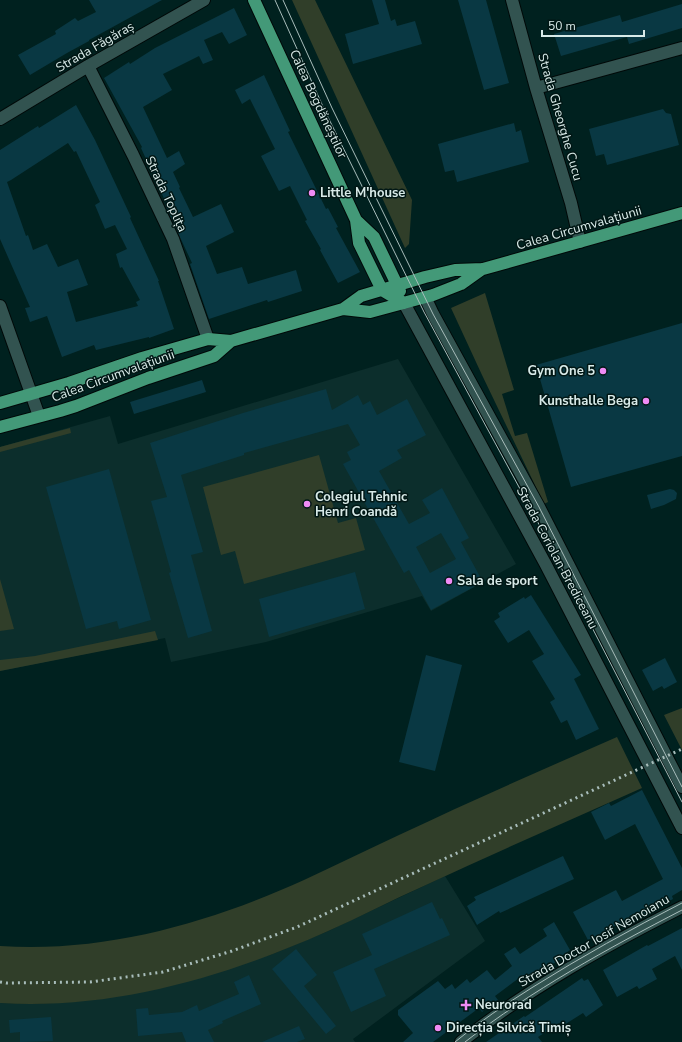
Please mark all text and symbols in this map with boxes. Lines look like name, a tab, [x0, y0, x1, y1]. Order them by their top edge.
scale bar	[542, 12, 644, 38]
street label: Strada Făgăraș	[52, 17, 138, 77]
text: 50 m	[548, 18, 576, 34]
street label: Calea Bogdăneștilor	[285, 47, 351, 162]
street label: Strada Gheorghe Cucu	[533, 51, 587, 183]
street label: Strada Toplița	[141, 153, 191, 235]
place label: Little M'house	[320, 184, 405, 202]
marker: Little M'house	[307, 188, 317, 198]
street label: Calea Circumvalațiunii	[514, 201, 644, 255]
street label: Calea Circumvalațiunii	[49, 345, 177, 407]
place label: Gym One 5	[528, 362, 595, 380]
marker: Gym One 5	[598, 366, 608, 376]
place label: Kunsthalle Bega	[539, 392, 638, 410]
marker: Kunsthalle Bega	[641, 396, 651, 406]
street label: Strada Coriolan Brediceanu	[512, 484, 602, 632]
place label: Colegiul Tehnic Henri Coandă	[315, 488, 407, 521]
marker: Colegiul Tehnic Henri Coandă	[302, 499, 312, 509]
place label: Sala de sport	[457, 572, 539, 590]
marker: Sala de sport	[444, 576, 454, 586]
street label: Strada Doctor Iosif Nemoianu	[515, 890, 673, 992]
place label: Neurorad	[475, 996, 532, 1014]
marker: Neurorad	[460, 999, 472, 1011]
place label: Direcția Silvică Timiș	[446, 1019, 571, 1037]
marker: Direcția Silvică Timiș	[433, 1023, 443, 1033]

